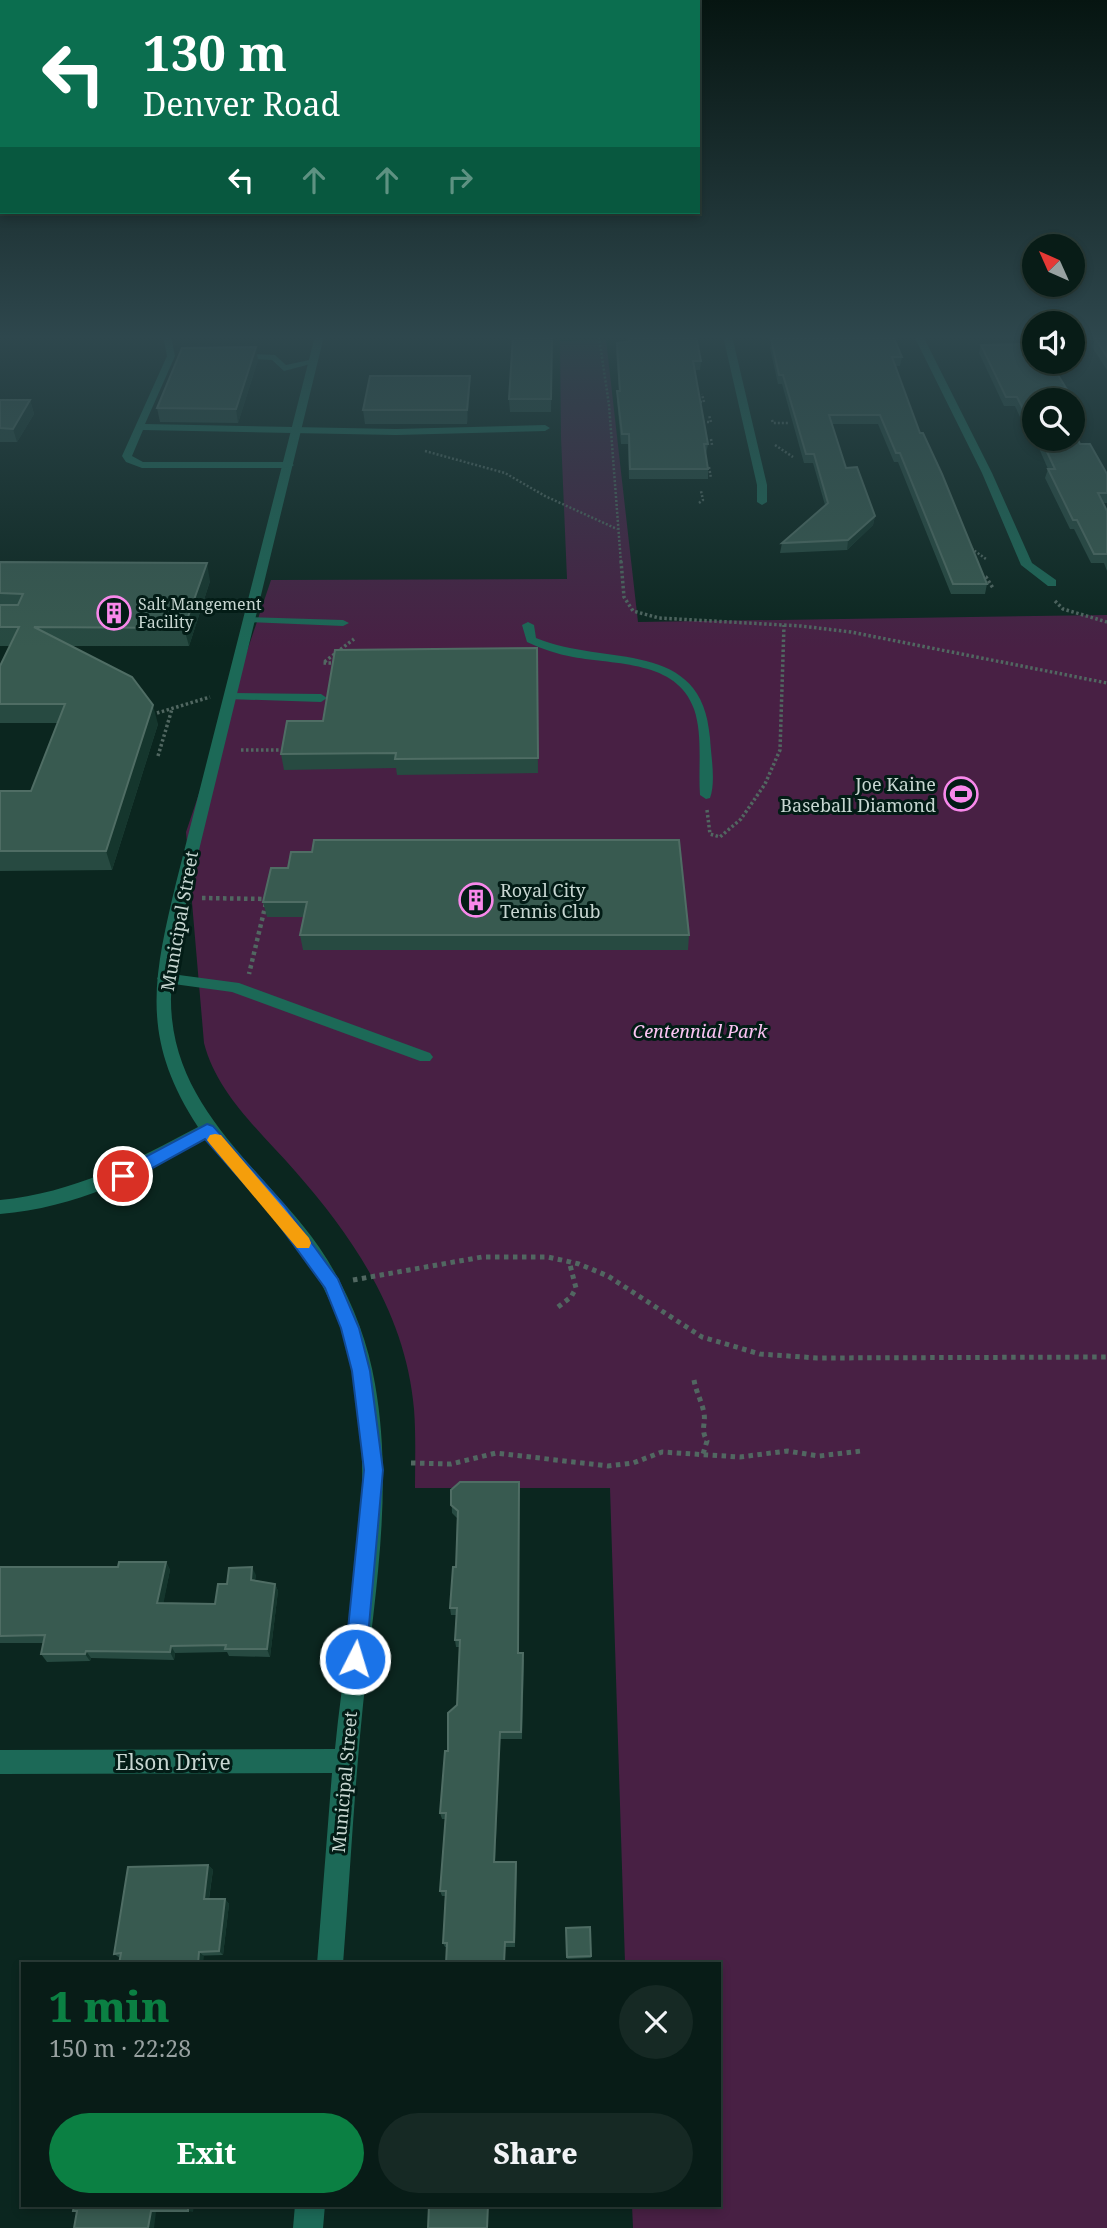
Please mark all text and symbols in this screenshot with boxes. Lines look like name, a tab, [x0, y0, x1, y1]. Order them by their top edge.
text: 130 m	[143, 19, 287, 85]
icon: left	[28, 28, 119, 119]
text: Denver Road	[143, 82, 340, 125]
icon: left	[222, 161, 260, 199]
icon: ahead	[295, 161, 333, 199]
icon: ahead	[368, 161, 406, 199]
icon: right	[441, 161, 479, 199]
north arrow	[1022, 234, 1085, 298]
map controls	[1022, 234, 1085, 451]
button: sound	[1022, 311, 1085, 374]
button: search	[1022, 388, 1085, 451]
place label: Salt Mangement Facility	[138, 593, 262, 633]
building icon: Salt Mangement Facility	[95, 594, 133, 632]
place label: Joe Kaine Baseball Diamond	[780, 772, 936, 817]
sports icon: Joe Kaine Baseball Diamond	[942, 775, 980, 813]
street label: Municipal Street	[155, 849, 203, 993]
place label: Royal City Tennis Club	[500, 878, 601, 923]
building icon: Royal City Tennis Club	[457, 881, 495, 919]
park label: Centennial Park	[633, 1019, 768, 1043]
pin	[93, 1146, 153, 1206]
icon: arrive	[104, 1157, 142, 1195]
position arrow	[318, 1622, 392, 1696]
street label: Municipal Street	[326, 1710, 362, 1854]
street label: Elson Drive	[115, 1748, 231, 1776]
text: 1 min	[49, 1977, 170, 2034]
button: close	[619, 1985, 693, 2059]
text: 150 m · 22:28	[49, 2032, 191, 2064]
button: Exit	[49, 2113, 364, 2193]
button: Share	[378, 2113, 693, 2193]

